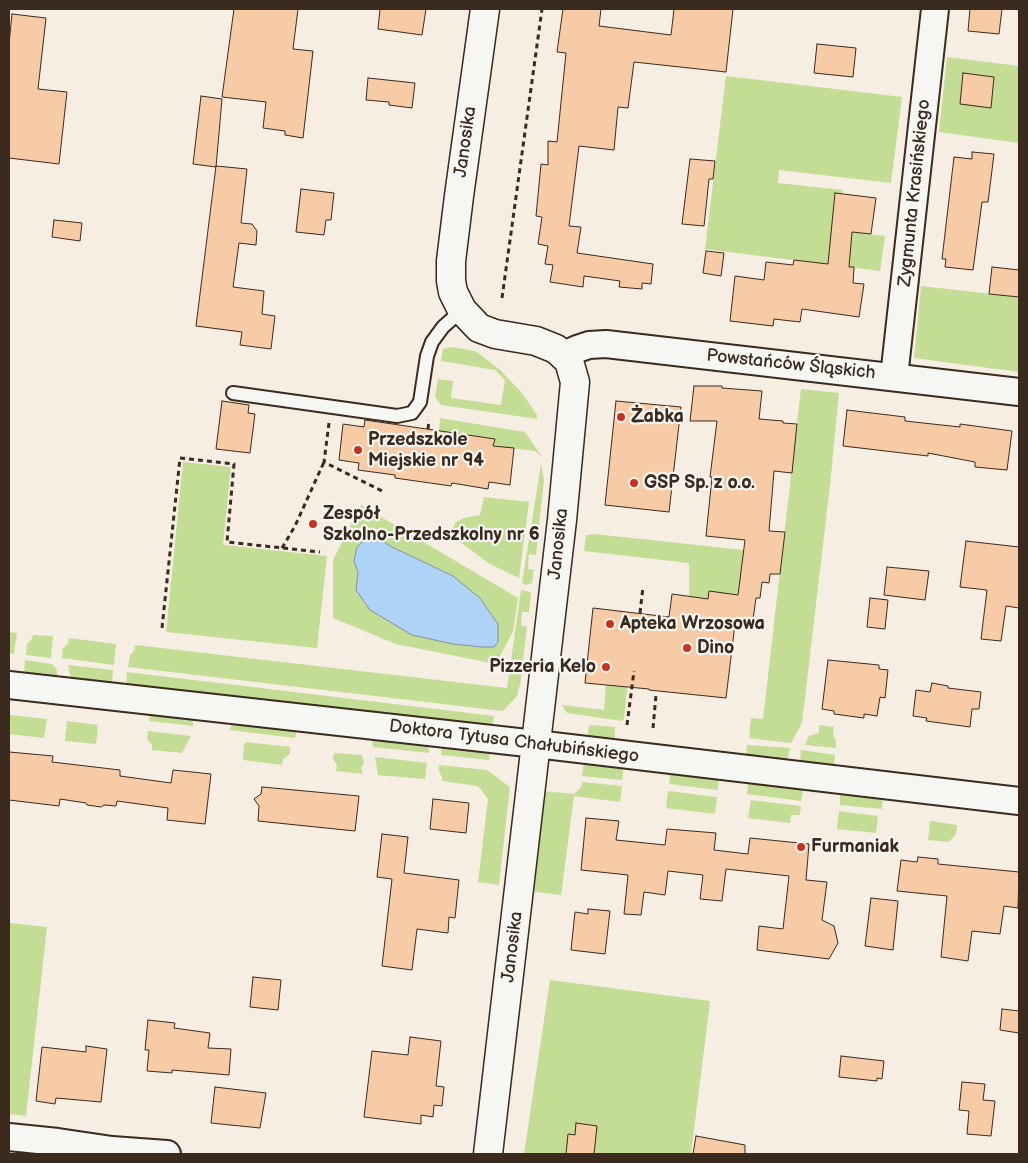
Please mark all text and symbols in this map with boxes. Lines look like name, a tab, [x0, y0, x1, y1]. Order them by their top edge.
street label: Zygmunta Krasińskiego	[894, 98, 936, 288]
street label: Janosika	[450, 105, 482, 179]
street label: Powstańców Śląskich	[705, 345, 877, 385]
place label: Żabka	[631, 406, 684, 428]
marker: Żabka	[615, 411, 627, 423]
place label: Przedszkole Miejskie nr 94	[368, 429, 484, 472]
marker: Przedszkole Miejskie nr 94	[352, 444, 364, 456]
place label: GSP Sp. z o.o.	[644, 472, 755, 494]
marker: GSP Sp. z o.o.	[628, 477, 640, 489]
place label: Zespół Szkolno-Przedszkolny nr 6	[323, 503, 540, 546]
street label: Janosika	[545, 507, 573, 581]
marker: Zespół Szkolno-Przedszkolny nr 6	[307, 518, 319, 530]
place label: Apteka Wrzosowa	[620, 613, 765, 635]
marker: Apteka Wrzosowa	[604, 618, 616, 630]
place label: Dino	[697, 637, 734, 659]
marker: Dino	[681, 642, 693, 654]
place label: Pizzeria Kelo	[489, 656, 596, 678]
marker: Pizzeria Kelo	[600, 661, 612, 673]
street label: Doktora Tytusa Chałubińskiego	[388, 716, 640, 768]
place label: Furmaniak	[811, 836, 899, 858]
marker: Furmaniak	[795, 841, 807, 853]
street label: Janosika	[498, 910, 528, 984]

